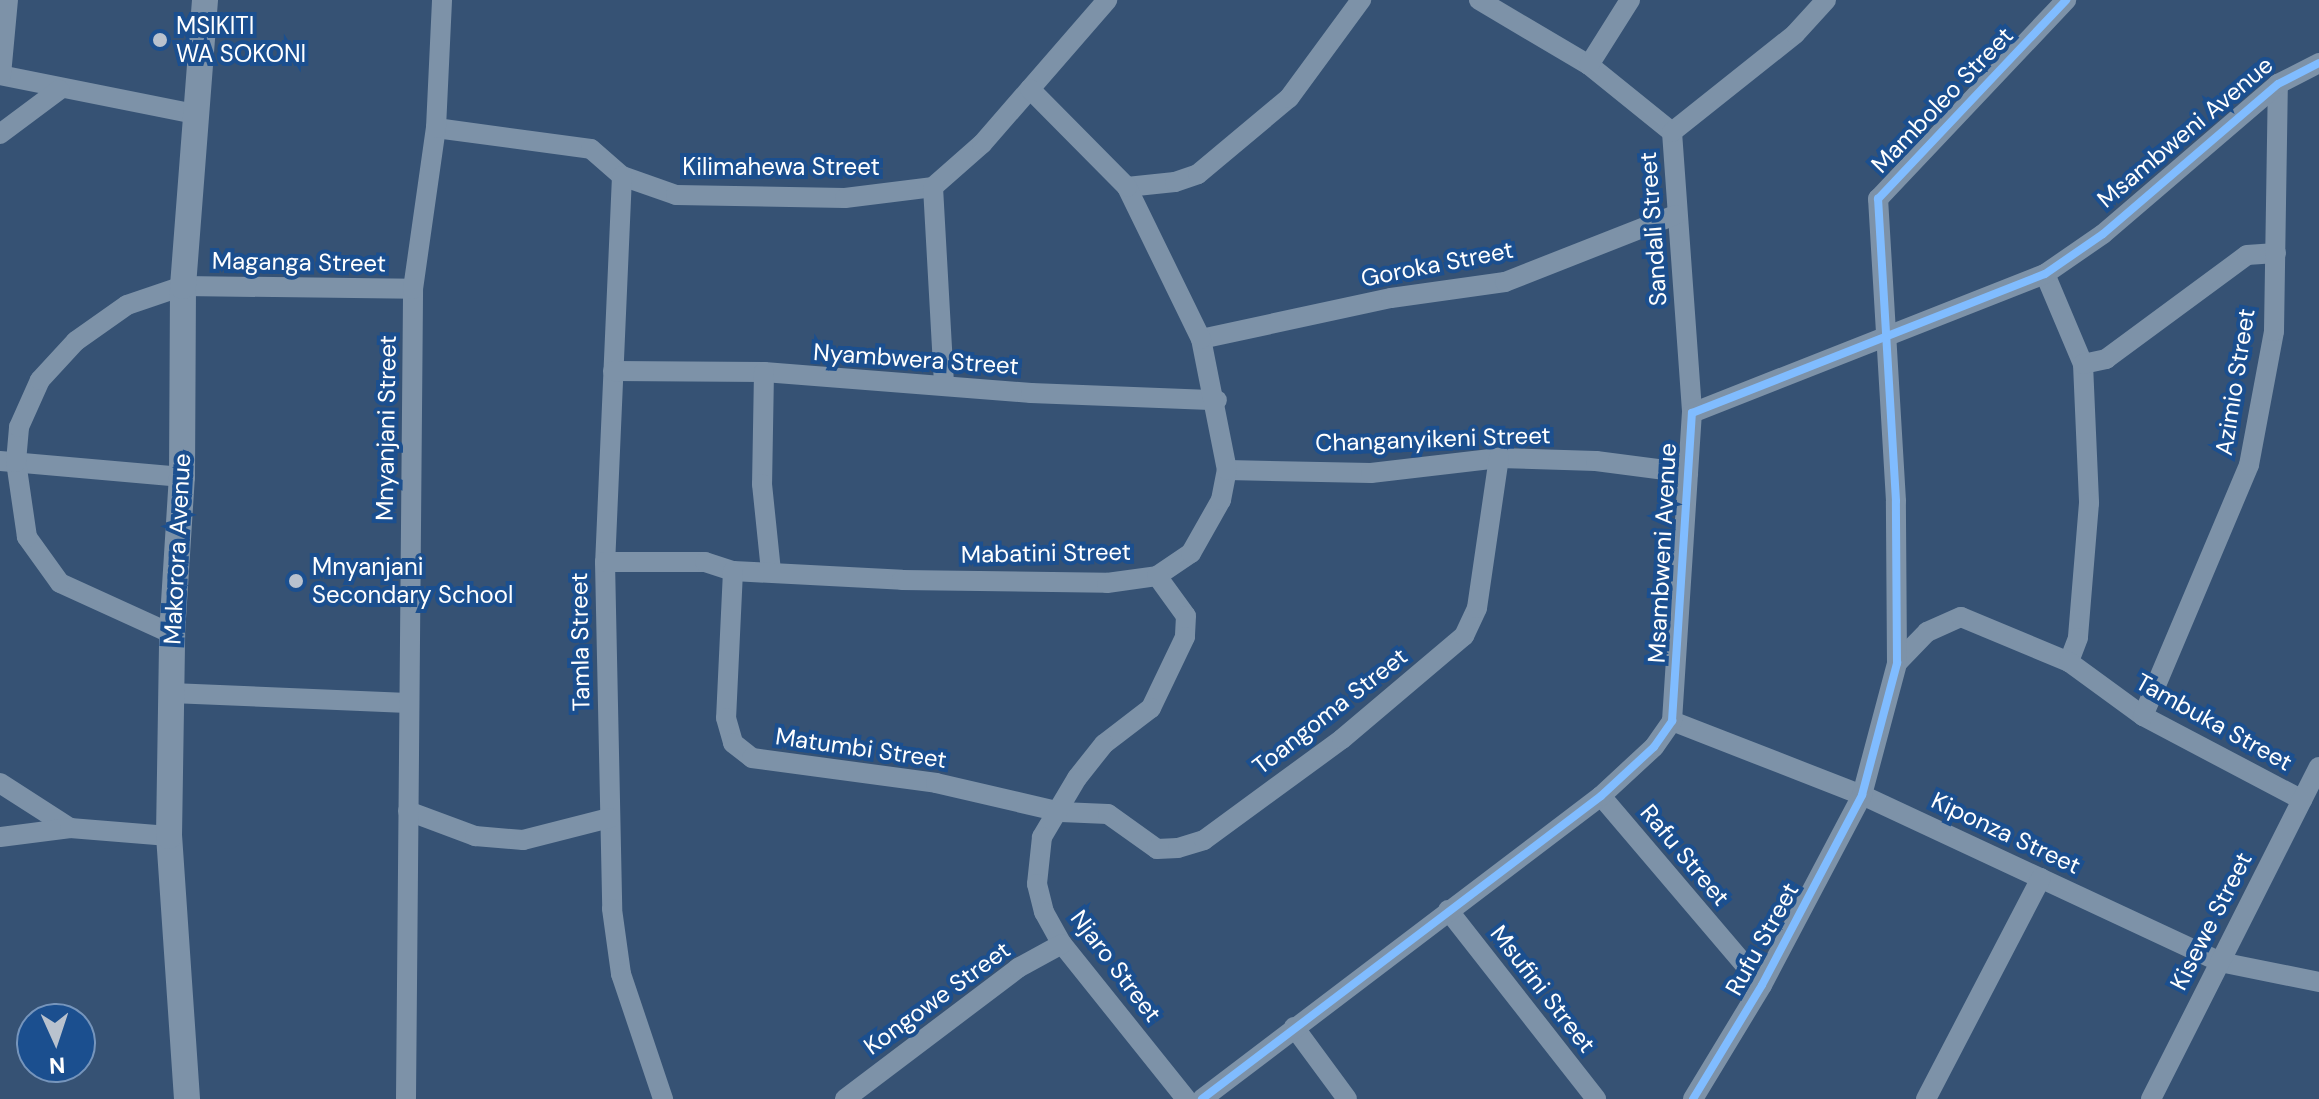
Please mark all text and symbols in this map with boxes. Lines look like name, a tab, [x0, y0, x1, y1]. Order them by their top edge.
place label: MSIKITI WA SOKONI	[176, 12, 306, 68]
street label: Mamboleo Street	[1865, 21, 2019, 179]
marker: MSIKITI WA SOKONI	[151, 31, 169, 49]
street label: Msambweni Avenue	[2091, 50, 2279, 214]
street label: Sandali Street	[1633, 151, 1673, 307]
street label: Kilimahewa Street	[682, 153, 880, 181]
street label: Goroka Street	[1358, 235, 1516, 293]
street label: Maganga Street	[212, 246, 386, 278]
street label: Azimio Street	[2209, 306, 2261, 458]
street label: Mnyanjani Street	[370, 335, 402, 521]
street label: Nyambwera Street	[812, 337, 1020, 381]
street label: Changanyikeni Street	[1315, 420, 1551, 458]
street label: Msambweni Avenue	[1642, 442, 1682, 664]
street label: Makorora Avenue	[158, 453, 196, 645]
street label: Mabatini Street	[961, 537, 1131, 569]
place label: Mnyanjani Secondary School	[312, 553, 513, 609]
marker: Mnyanjani Secondary School	[287, 572, 305, 590]
street label: Tamla Street	[564, 572, 596, 712]
street label: Toangoma Street	[1247, 642, 1413, 780]
street label: Tambuka Street	[2131, 667, 2297, 777]
street label: Matumbi Street	[774, 722, 948, 774]
street label: Kiponza Street	[1927, 786, 2085, 880]
street label: Rafu Street	[1634, 799, 1736, 911]
street label: Kisewe Street	[2164, 847, 2258, 995]
street label: Rufu Street	[1719, 878, 1805, 1000]
street label: Njaro Street	[1065, 904, 1167, 1028]
street label: Msufini Street	[1484, 920, 1602, 1058]
street label: Kongowe Street	[858, 935, 1016, 1061]
north arrow	[16, 1003, 96, 1083]
text: N	[48, 1051, 66, 1080]

